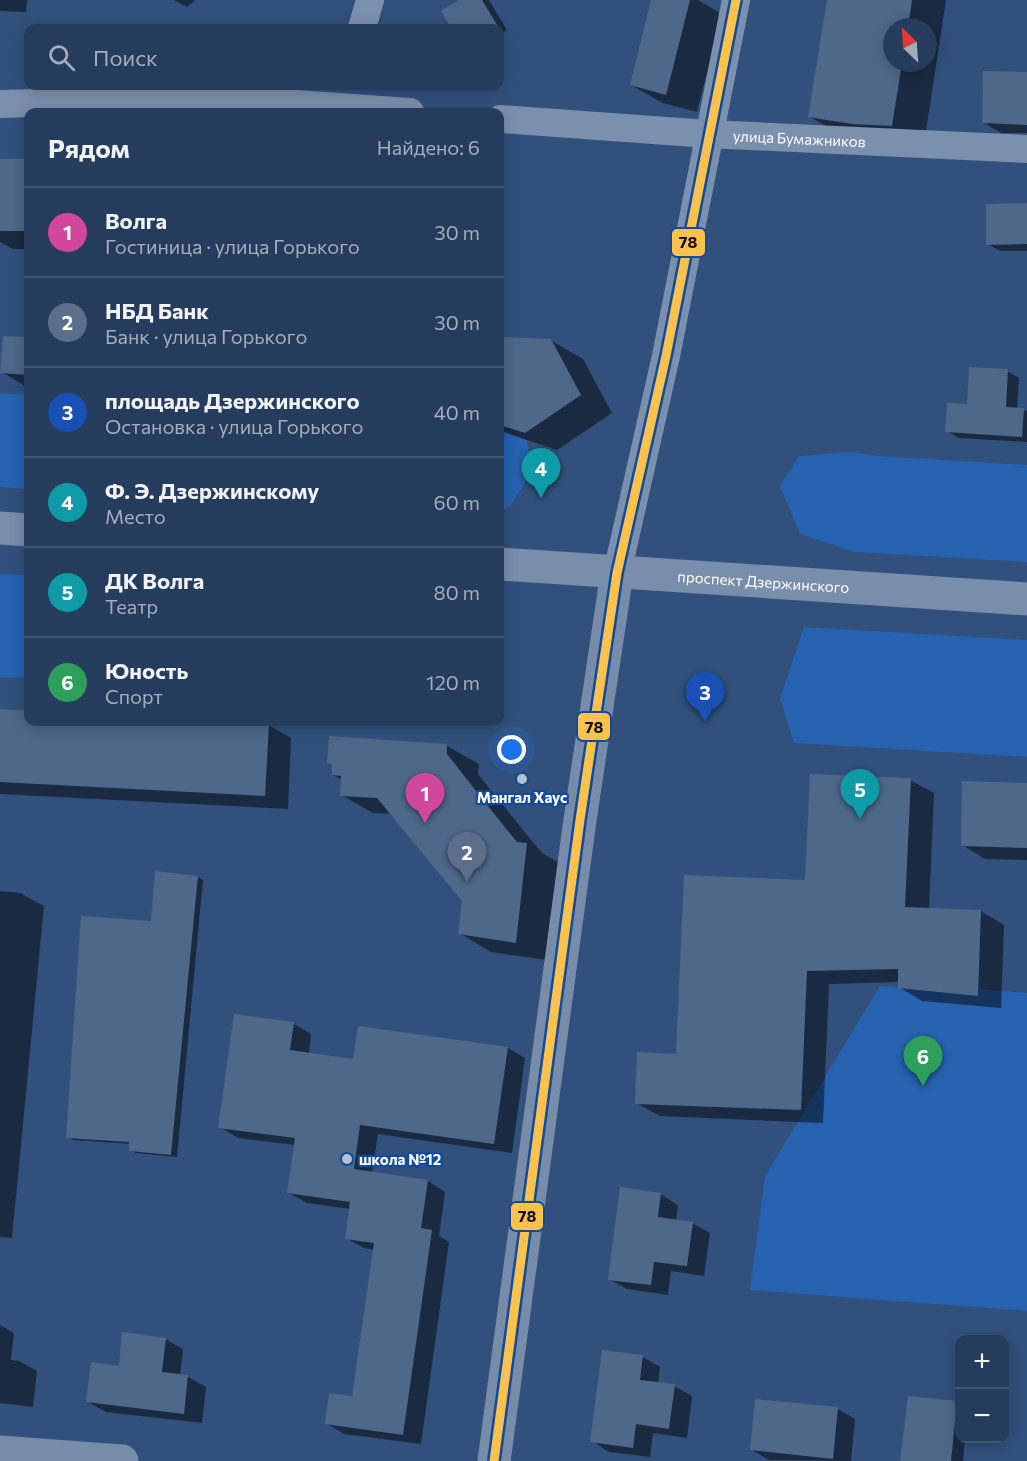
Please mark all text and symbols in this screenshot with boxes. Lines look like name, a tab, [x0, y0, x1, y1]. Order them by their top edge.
north arrow	[883, 18, 937, 72]
search box	[24, 24, 504, 90]
icon: search	[45, 41, 78, 74]
text: Поиск	[93, 44, 158, 71]
street label: улица Бумажников	[733, 126, 866, 150]
text: Рядом	[48, 132, 130, 163]
text: Найдено: 6	[377, 135, 480, 159]
text: Волга	[105, 207, 167, 234]
text: 1	[63, 220, 72, 244]
text: 30 m	[434, 220, 480, 244]
line badge: 78	[671, 228, 706, 257]
text: 78	[679, 232, 697, 251]
text: Гостиница · улица Горького	[105, 234, 360, 258]
text: НБД Банк	[105, 297, 209, 324]
text: 2	[62, 310, 73, 334]
text: 30 m	[434, 310, 480, 334]
text: Банк · улица Горького	[105, 324, 307, 348]
text: площадь Дзержинского	[105, 387, 360, 414]
text: 3	[62, 400, 73, 424]
text: 40 m	[434, 400, 480, 424]
text: Остановка · улица Горького	[105, 414, 363, 438]
pin: 4	[522, 448, 560, 498]
text: Ф. Э. Дзержинскому	[105, 477, 319, 504]
text: 4	[61, 490, 74, 514]
text: 60 m	[434, 490, 480, 514]
text: Место	[105, 504, 166, 528]
text: ДК Волга	[105, 567, 204, 594]
street label: проспект Дзержинского	[677, 567, 850, 596]
text: 5	[62, 580, 73, 604]
text: 80 m	[434, 580, 480, 604]
text: Театр	[105, 594, 158, 618]
text: Юность	[105, 657, 188, 684]
text: 6	[61, 670, 74, 694]
text: 120 m	[426, 670, 480, 694]
pin: 3	[686, 672, 724, 722]
text: Спорт	[105, 684, 163, 708]
line badge: 78	[577, 712, 611, 741]
text: 78	[585, 717, 603, 736]
your location	[497, 735, 526, 764]
pin: 5	[840, 770, 880, 819]
marker: Мангал Хаус	[515, 772, 529, 786]
pin: 1	[406, 774, 444, 823]
place label: Мангал Хаус	[477, 788, 567, 806]
pin: 2	[448, 832, 486, 882]
pin: 6	[904, 1036, 942, 1086]
place label: школа №12	[359, 1150, 441, 1168]
marker: школа №12	[340, 1152, 354, 1166]
line badge: 78	[510, 1202, 544, 1231]
text: 78	[518, 1206, 536, 1225]
map controls	[955, 1335, 1009, 1443]
button: +	[955, 1335, 1009, 1389]
button: −	[955, 1389, 1009, 1443]

